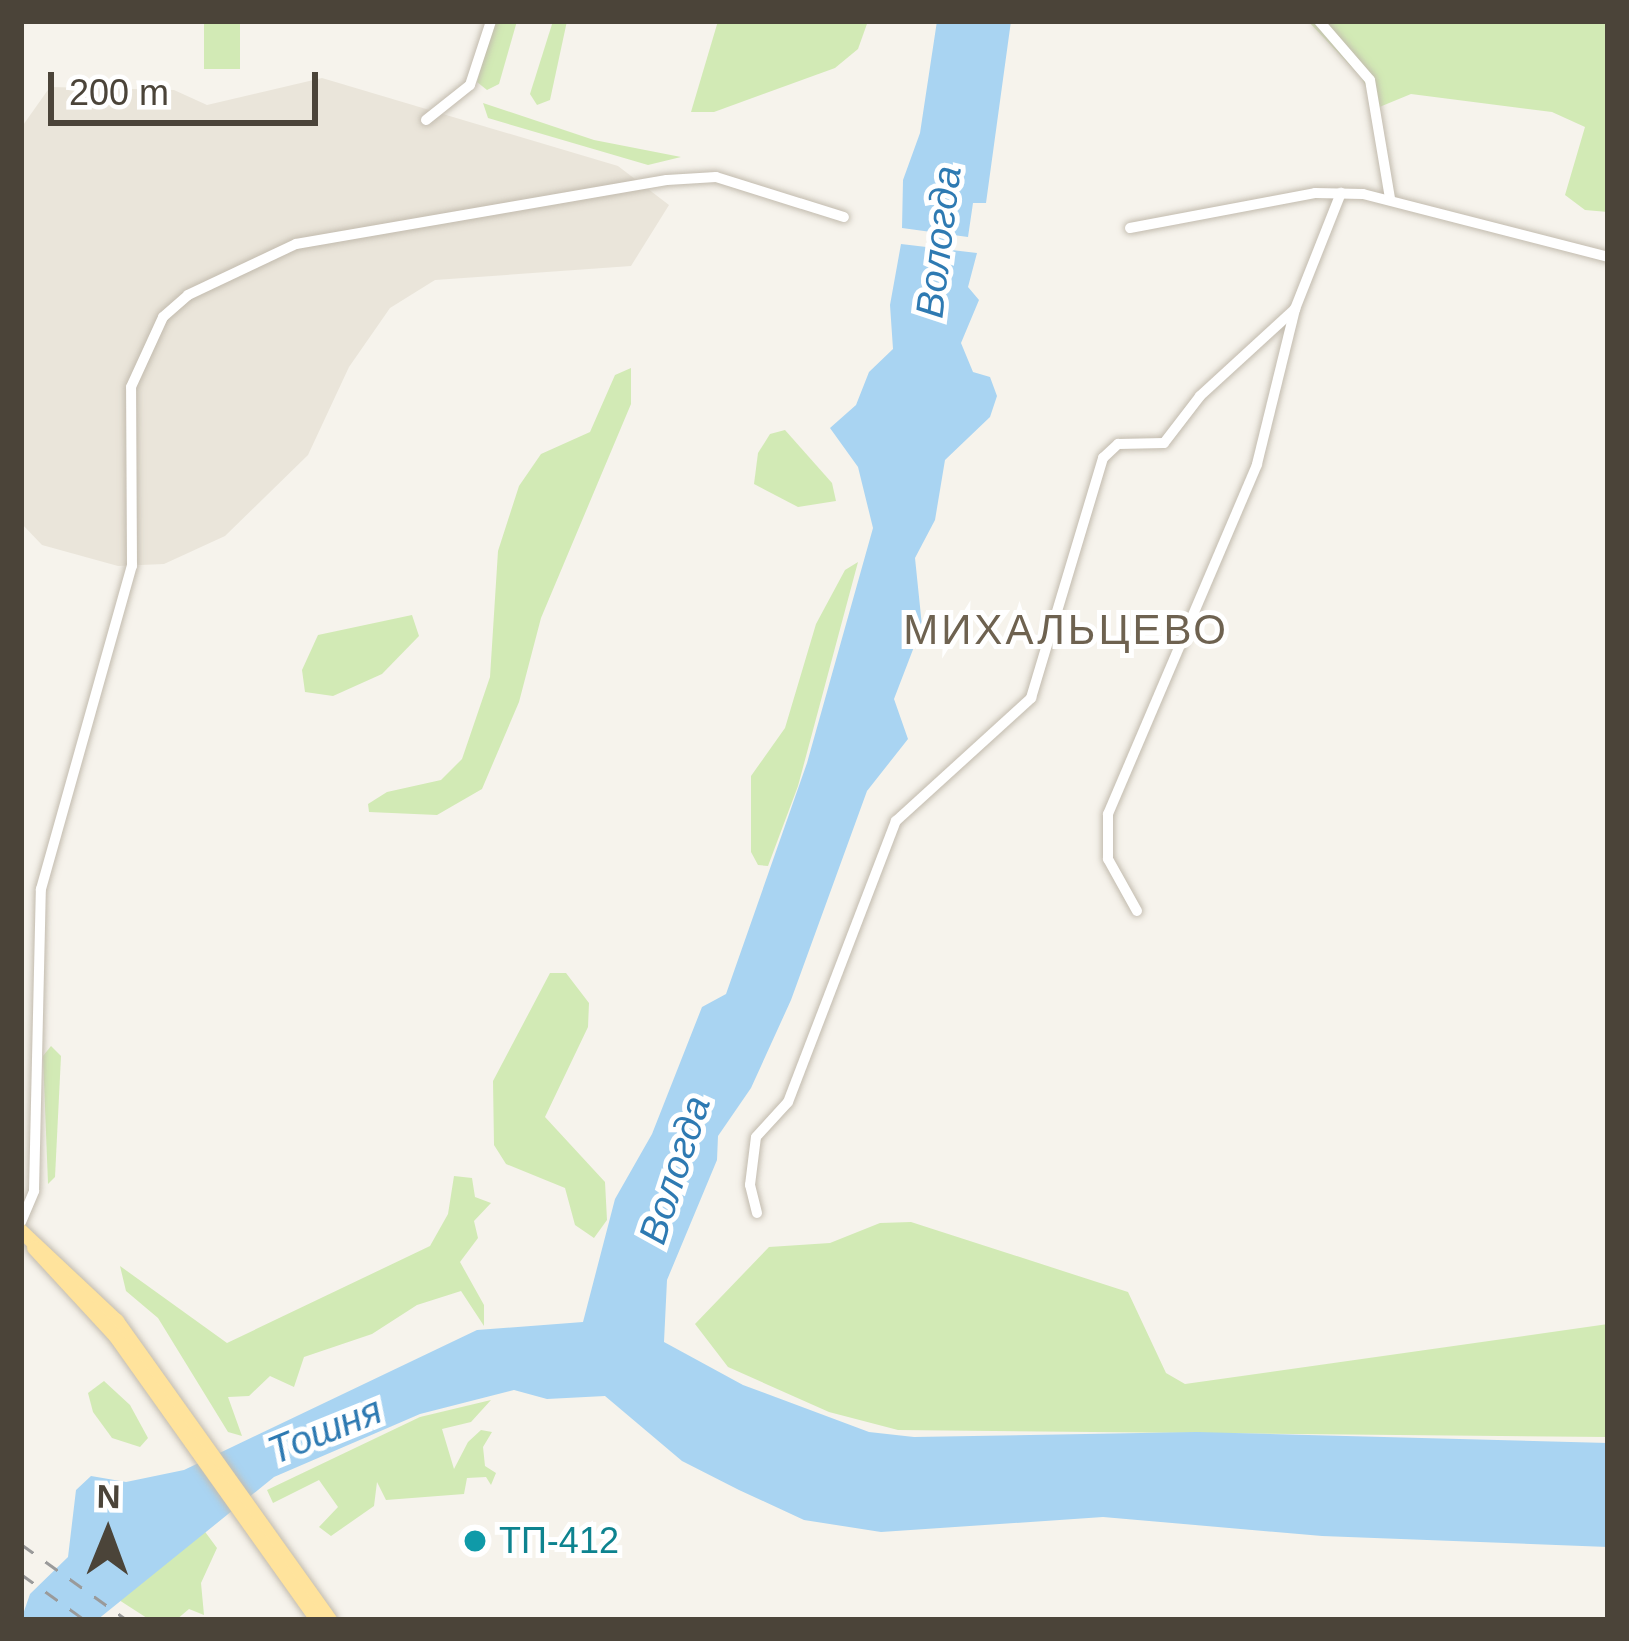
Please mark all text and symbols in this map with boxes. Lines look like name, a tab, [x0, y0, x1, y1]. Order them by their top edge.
scale bar	[54, 48, 324, 122]
text: 200 m	[69, 72, 169, 113]
water label: Вологда	[906, 163, 972, 321]
district label: МИХАЛЬЦЕВО	[903, 605, 1229, 655]
water label: Вологда	[629, 1090, 721, 1250]
water label: Тошня	[261, 1387, 389, 1475]
north arrow	[48, 1473, 168, 1593]
text: N	[96, 1478, 121, 1515]
place label: ТП-412	[499, 1519, 619, 1563]
marker: ТП-412	[462, 1528, 488, 1554]

